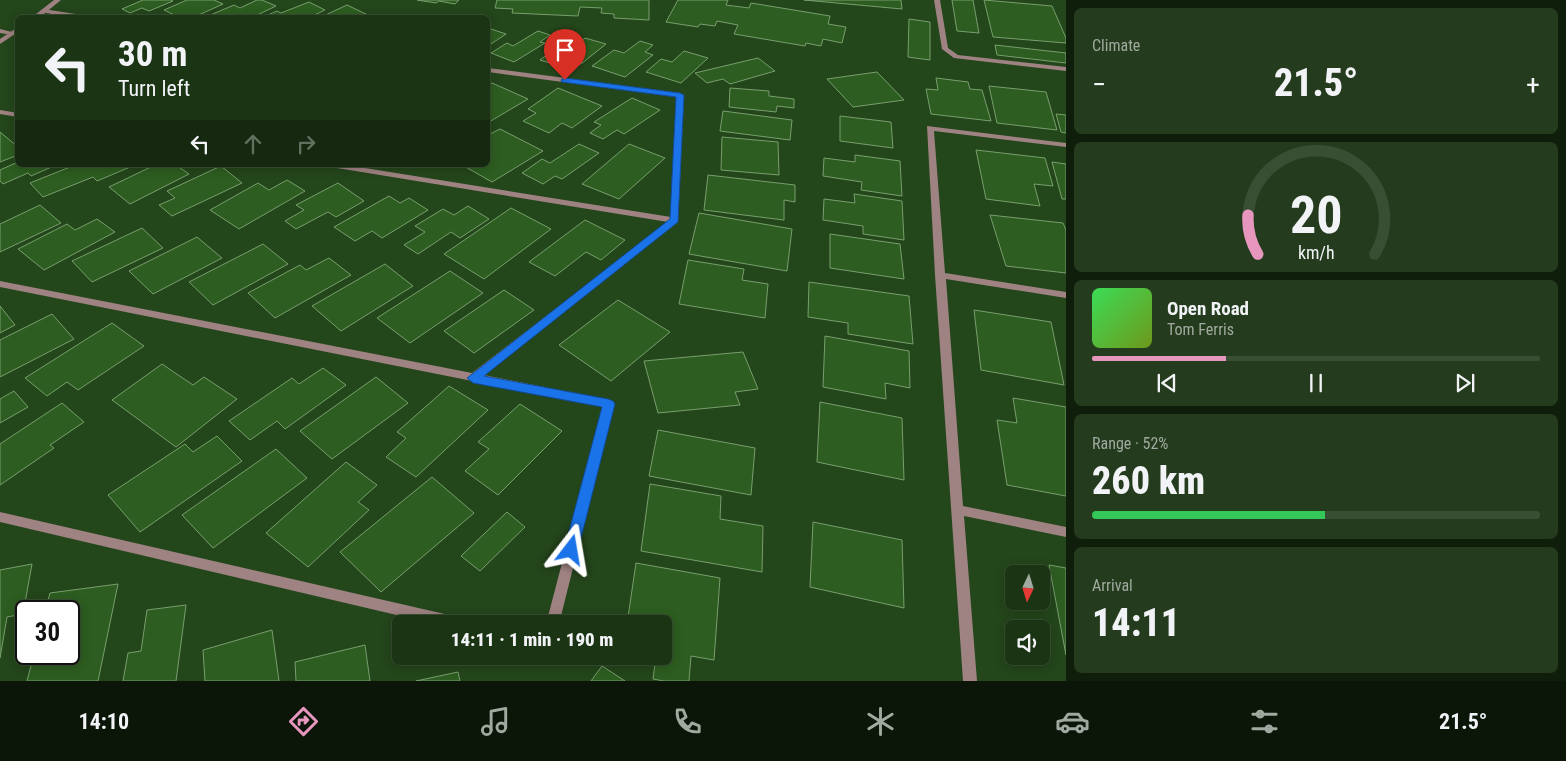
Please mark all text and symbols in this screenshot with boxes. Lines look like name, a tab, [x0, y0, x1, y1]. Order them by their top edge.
pin	[544, 29, 586, 80]
text: 30 m	[118, 34, 187, 75]
icon: left	[35, 35, 100, 100]
icon: arrive	[551, 36, 579, 64]
text: Climate	[1092, 36, 1140, 55]
text: 21.5°	[1274, 61, 1358, 105]
text: −	[1092, 68, 1106, 101]
text: +	[1526, 68, 1540, 101]
text: Turn left	[118, 76, 190, 101]
icon: left	[186, 130, 214, 158]
icon: ahead	[239, 130, 267, 158]
icon: right	[292, 130, 320, 158]
text: 20	[1290, 185, 1342, 246]
text: km/h	[1298, 242, 1334, 263]
text: Open Road	[1167, 297, 1249, 320]
text: Tom Ferris	[1167, 320, 1234, 339]
icon: previous	[1153, 369, 1181, 397]
icon: pause	[1302, 369, 1330, 397]
icon: next	[1451, 369, 1479, 397]
text: Range · 52%	[1092, 434, 1168, 453]
text: 260 km	[1092, 459, 1205, 503]
position arrow	[544, 523, 596, 575]
north arrow	[1005, 565, 1050, 610]
map controls	[1005, 565, 1050, 665]
text: Arrival	[1092, 576, 1133, 595]
speed limit sign: 30	[15, 600, 80, 665]
text: 14:11	[1092, 601, 1180, 645]
button: sound	[1005, 620, 1050, 665]
text: 14:11 · 1 min · 190 m	[451, 628, 613, 651]
icon: directions	[286, 704, 321, 739]
icon: music	[478, 704, 513, 739]
icon: phone	[670, 704, 705, 739]
icon: climate	[863, 704, 898, 739]
icon: car	[1055, 704, 1090, 739]
icon: filters	[1247, 704, 1282, 739]
text: 14:10	[79, 709, 129, 734]
text: 21.5°	[1439, 709, 1487, 734]

